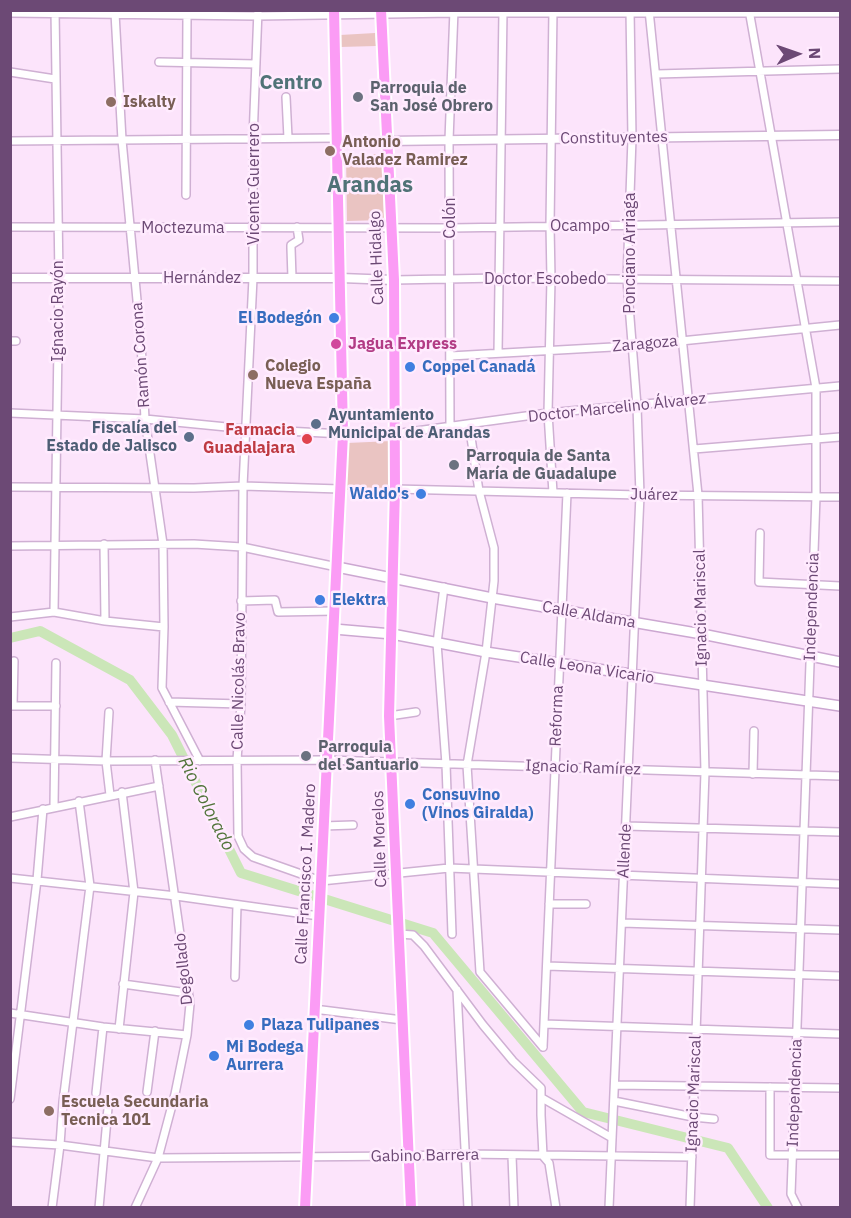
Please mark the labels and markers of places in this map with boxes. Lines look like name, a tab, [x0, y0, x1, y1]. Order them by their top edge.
place label: Parroquia de San José Obrero	[370, 78, 493, 116]
marker: Parroquia de San José Obrero	[351, 90, 365, 104]
place label: Iskalty	[123, 92, 176, 112]
marker: Iskalty	[104, 95, 118, 109]
place label: Antonio Valadez Ramirez	[342, 132, 468, 170]
marker: Antonio Valadez Ramirez	[323, 144, 337, 158]
place label: El Bodegón	[238, 308, 322, 328]
marker: El Bodegón	[327, 311, 341, 325]
place label: Jagua Express	[348, 334, 457, 354]
marker: Jagua Express	[329, 337, 343, 351]
place label: Colegio Nueva España	[265, 356, 372, 394]
place label: Coppel Canadá	[422, 357, 536, 377]
marker: Coppel Canadá	[403, 360, 417, 374]
marker: Colegio Nueva España	[246, 368, 260, 382]
place label: Ayuntamiento Municipal de Arandas	[328, 405, 490, 443]
marker: Ayuntamiento Municipal de Arandas	[309, 417, 323, 431]
place label: Fiscalía del Estado de Jalisco	[46, 418, 177, 456]
place label: Farmacia Guadalajara	[203, 420, 295, 458]
marker: Fiscalía del Estado de Jalisco	[182, 430, 196, 444]
marker: Farmacia Guadalajara	[300, 432, 314, 446]
place label: Parroquia de Santa María de Guadalupe	[466, 446, 617, 484]
marker: Parroquia de Santa María de Guadalupe	[447, 458, 461, 472]
place label: Waldo's	[349, 484, 409, 504]
marker: Waldo's	[414, 487, 428, 501]
place label: Elektra	[332, 590, 386, 610]
marker: Elektra	[313, 593, 327, 607]
place label: Parroquia del Santuario	[318, 737, 419, 775]
marker: Parroquia del Santuario	[299, 749, 313, 763]
place label: Consuvino (Vinos Giralda)	[422, 785, 534, 823]
marker: Consuvino (Vinos Giralda)	[403, 797, 417, 811]
place label: Plaza Tulipanes	[261, 1015, 380, 1035]
marker: Plaza Tulipanes	[242, 1018, 256, 1032]
place label: Mi Bodega Aurrera	[226, 1037, 304, 1075]
marker: Mi Bodega Aurrera	[207, 1049, 221, 1063]
place label: Escuela Secundaria Tecnica 101	[61, 1092, 209, 1130]
marker: Escuela Secundaria Tecnica 101	[42, 1104, 56, 1118]

